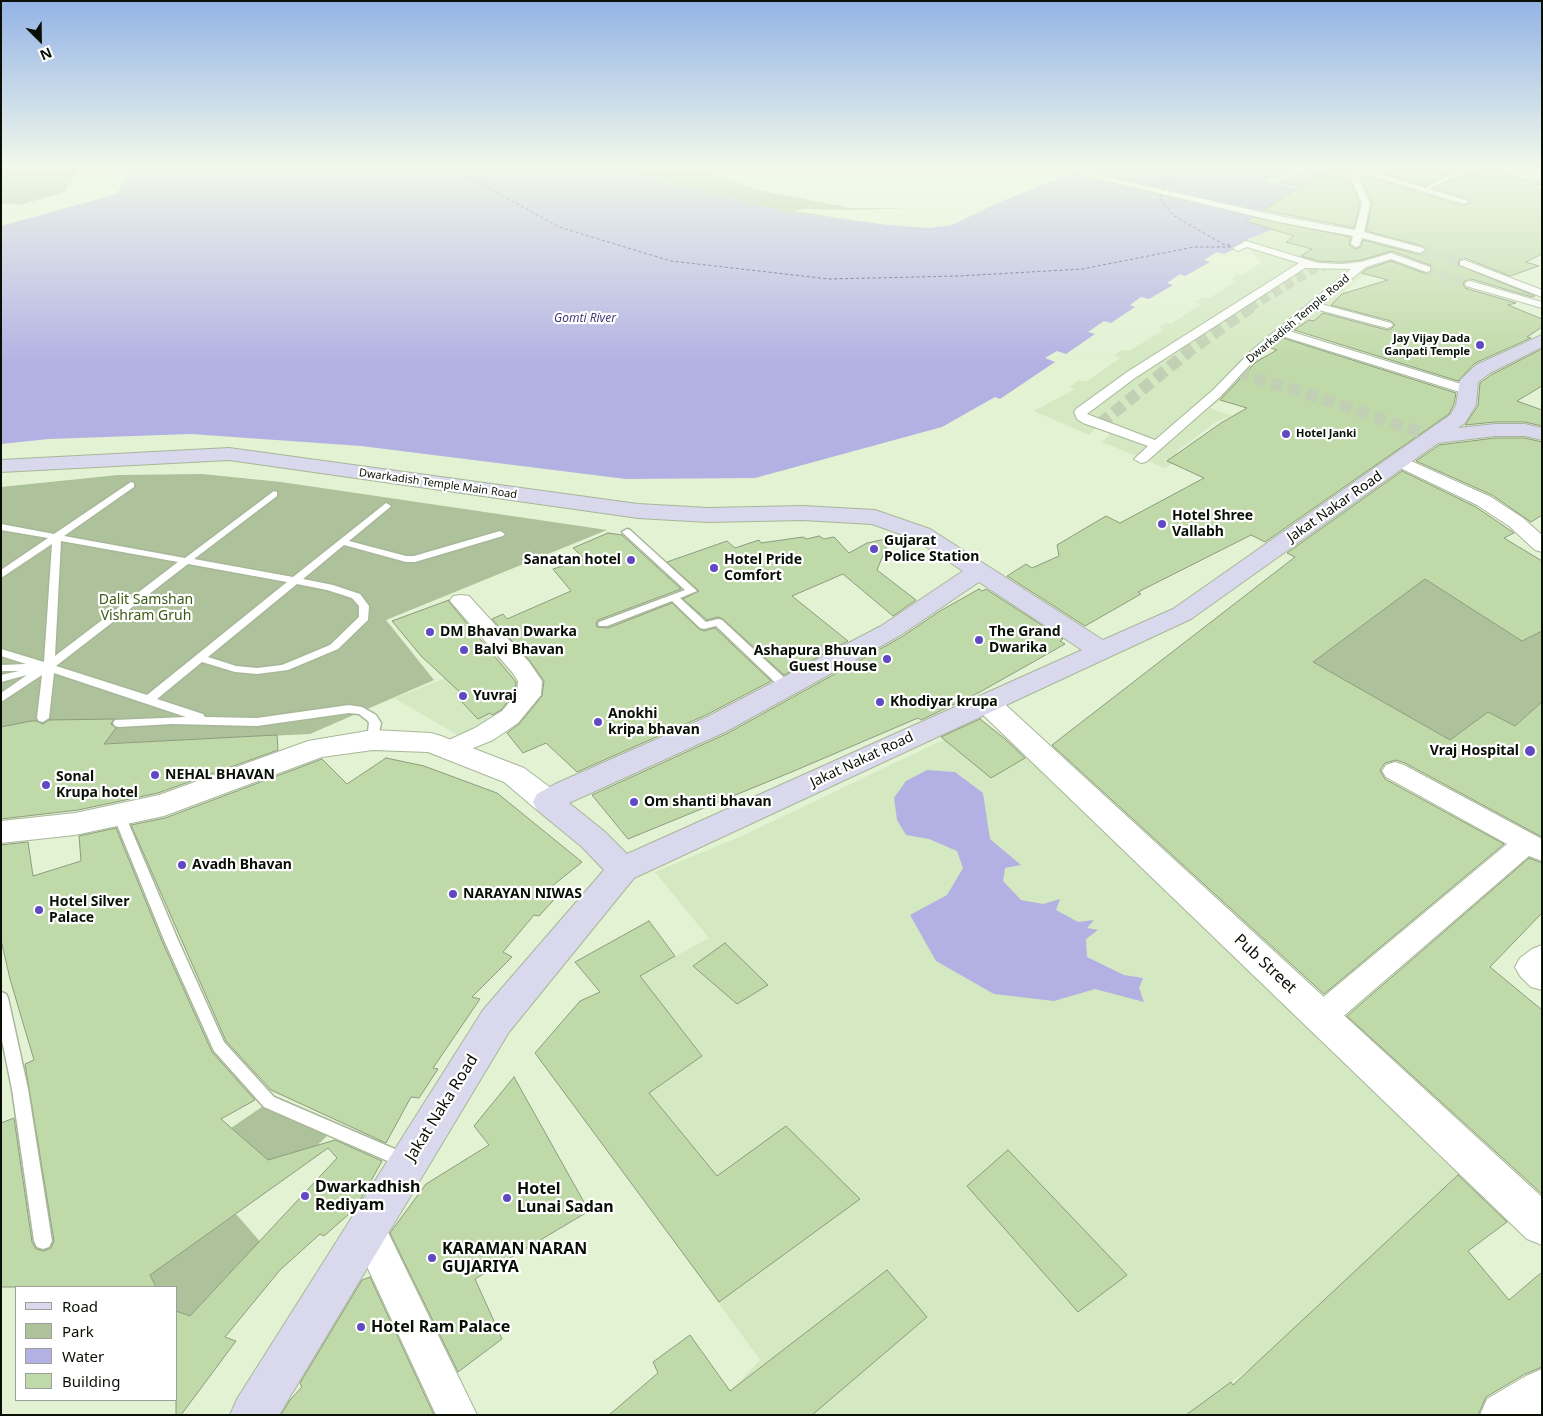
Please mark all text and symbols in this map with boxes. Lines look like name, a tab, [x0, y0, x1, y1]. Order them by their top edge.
north arrow	[15, 15, 65, 65]
text: N	[37, 43, 55, 65]
street label: Dwarkadish Temple Road	[1244, 272, 1352, 366]
water label: Gomti River	[554, 312, 616, 326]
place label: Jay Vijay Dada Ganpati Temple	[1384, 332, 1470, 358]
marker: Jay Vijay Dada Ganpati Temple	[1474, 339, 1486, 351]
place label: Hotel Janki	[1296, 427, 1356, 441]
marker: Hotel Janki	[1280, 428, 1292, 440]
street label: Dwarkadish Temple Main Road	[358, 466, 518, 502]
street label: Jakat Nakar Road	[1284, 468, 1386, 546]
place label: Hotel Shree Vallabh	[1172, 508, 1253, 540]
marker: Hotel Shree Vallabh	[1156, 518, 1168, 530]
place label: Gujarat Police Station	[884, 533, 979, 566]
marker: Gujarat Police Station	[868, 543, 880, 555]
place label: Sanatan hotel	[524, 552, 621, 568]
place label: Hotel Pride Comfort	[724, 552, 802, 584]
marker: Sanatan hotel	[625, 554, 637, 566]
marker: Hotel Pride Comfort	[708, 562, 720, 574]
park label: Dalit Samshan Vishram Gruh	[99, 592, 193, 624]
place label: DM Bhavan Dwarka	[440, 624, 577, 640]
place label: The Grand Dwarika	[989, 624, 1061, 656]
marker: DM Bhavan Dwarka	[424, 626, 436, 638]
marker: The Grand Dwarika	[973, 634, 985, 646]
place label: Balvi Bhavan	[474, 642, 564, 658]
place label: Ashapura Bhuvan Guest House	[754, 643, 877, 676]
marker: Balvi Bhavan	[458, 644, 470, 656]
marker: Ashapura Bhuvan Guest House	[881, 653, 893, 665]
place label: Yuvraj	[473, 688, 517, 704]
marker: Yuvraj	[457, 690, 469, 702]
place label: Khodiyar krupa	[890, 694, 998, 710]
marker: Khodiyar krupa	[874, 696, 886, 708]
place label: Anokhi kripa bhavan	[608, 706, 700, 739]
marker: Anokhi kripa bhavan	[592, 716, 604, 728]
street label: Jakat Nakat Road	[808, 729, 916, 791]
place label: Vraj Hospital	[1430, 743, 1519, 759]
marker: Vraj Hospital	[1523, 744, 1537, 758]
place label: NEHAL BHAVAN	[165, 767, 275, 783]
place label: Sonal Krupa hotel	[56, 769, 138, 802]
marker: NEHAL BHAVAN	[149, 769, 161, 781]
marker: Sonal Krupa hotel	[40, 779, 52, 791]
place label: Om shanti bhavan	[644, 794, 772, 810]
marker: Om shanti bhavan	[628, 796, 640, 808]
place label: Avadh Bhavan	[192, 857, 292, 873]
marker: Avadh Bhavan	[176, 859, 188, 871]
place label: NARAYAN NIWAS	[463, 886, 582, 902]
marker: NARAYAN NIWAS	[447, 888, 459, 900]
place label: Hotel Silver Palace	[49, 894, 129, 926]
marker: Hotel Silver Palace	[33, 904, 45, 916]
street label: Pub Street	[1230, 930, 1300, 998]
street label: Jakat Naka Road	[402, 1051, 482, 1165]
place label: Dwarkadhish Rediyam	[315, 1177, 420, 1215]
place label: Hotel Lunai Sadan	[517, 1179, 614, 1217]
marker: Dwarkadhish Rediyam	[299, 1190, 311, 1202]
marker: Hotel Lunai Sadan	[501, 1192, 513, 1204]
place label: KARAMAN NARAN GUJARIYA	[442, 1239, 587, 1277]
marker: KARAMAN NARAN GUJARIYA	[426, 1252, 438, 1264]
legend	[15, 1286, 178, 1401]
text: Road	[62, 1296, 98, 1316]
place label: Hotel Ram Palace	[371, 1317, 510, 1337]
text: Park	[62, 1321, 94, 1341]
marker: Hotel Ram Palace	[355, 1321, 367, 1333]
text: Water	[62, 1346, 104, 1366]
text: Building	[62, 1371, 120, 1391]

